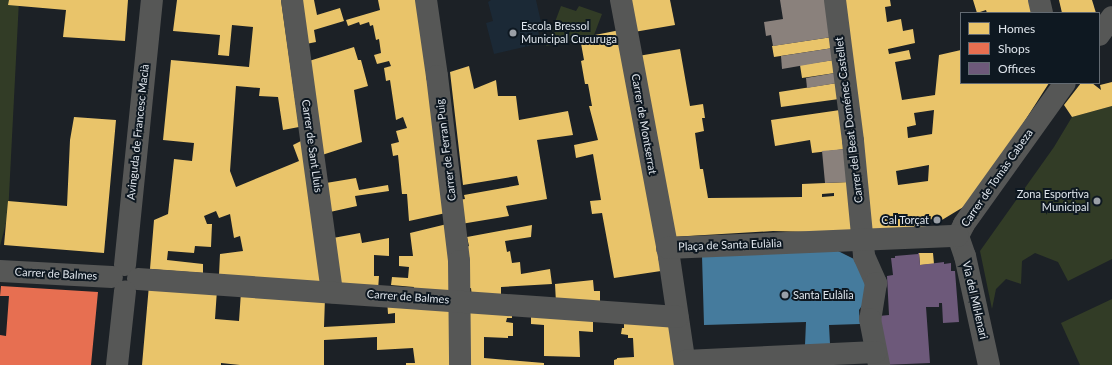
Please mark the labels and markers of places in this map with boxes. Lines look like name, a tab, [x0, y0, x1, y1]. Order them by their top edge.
place label: Escola Bressol Municipal Cucuruga	[521, 20, 617, 46]
marker: Escola Bressol Municipal Cucuruga	[508, 28, 518, 38]
place label: Zona Esportiva Municipal	[1017, 188, 1089, 214]
marker: Zona Esportiva Municipal	[1092, 196, 1102, 206]
place label: Cal Torçat	[881, 213, 929, 227]
marker: Cal Torçat	[932, 215, 942, 225]
place label: Santa Eulàlia	[793, 288, 854, 302]
marker: Santa Eulàlia	[780, 290, 790, 300]

